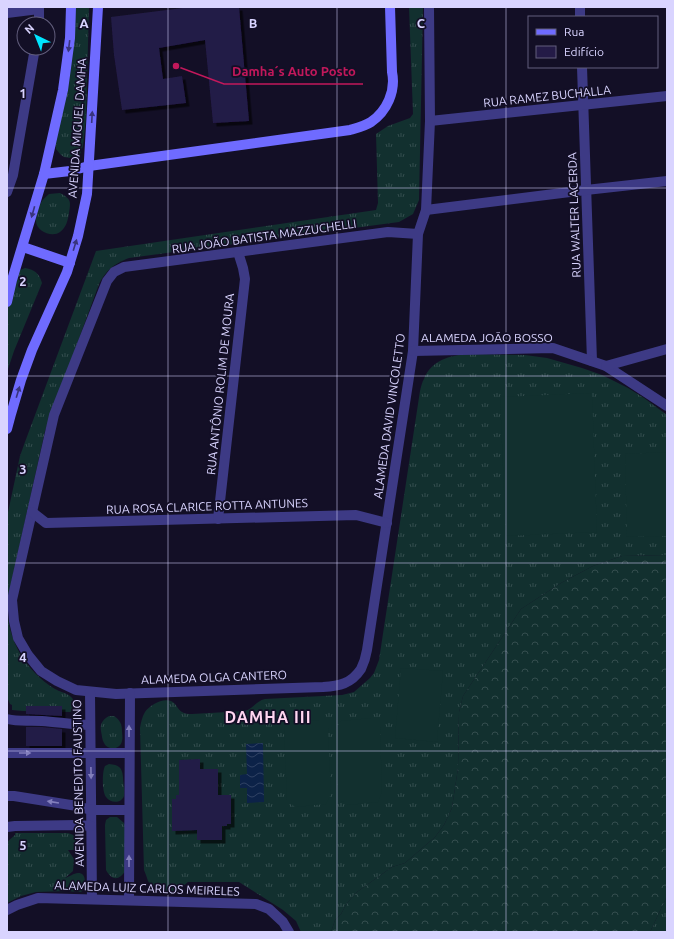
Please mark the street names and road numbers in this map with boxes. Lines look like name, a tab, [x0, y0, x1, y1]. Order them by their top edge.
street label: AVENIDA MIGUEL DAMHA	[66, 57, 88, 198]
street label: RUA RAMEZ BUCHALLA	[483, 83, 612, 109]
street label: RUA WALTER LACERDA	[565, 152, 583, 278]
street label: RUA JOÃO BATISTA MAZZUCHELLI	[171, 217, 357, 255]
street label: RUA ANTÔNIO ROLIM DE MOURA	[204, 292, 236, 476]
street label: ALAMEDA JOÃO BOSSO	[421, 331, 553, 344]
street label: ALAMEDA DAVID VINCOLETTO	[371, 332, 407, 500]
street label: RUA ROSA CLARICE ROTTA ANTUNES	[106, 496, 308, 516]
street label: ALAMEDA OLGA CANTERO	[141, 668, 287, 686]
street label: AVENIDA BENEDITO FAUSTINO	[70, 699, 86, 867]
street label: ALAMEDA LUIZ CARLOS MEIRELES	[54, 878, 240, 898]

